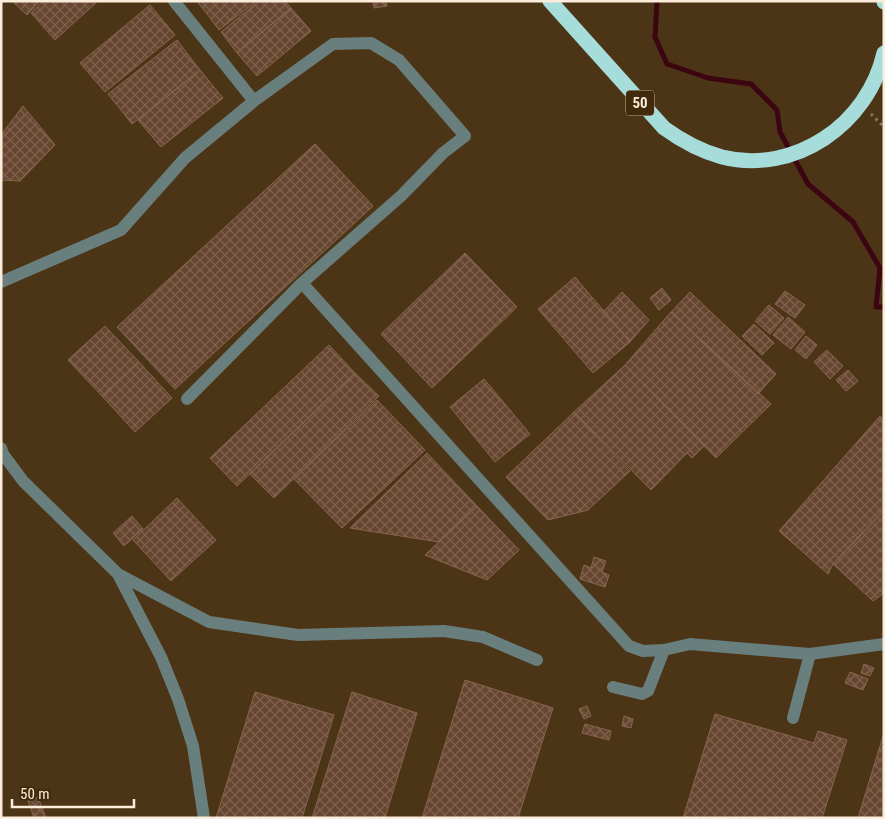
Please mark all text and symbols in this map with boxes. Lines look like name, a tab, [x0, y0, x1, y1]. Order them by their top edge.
road number: 50	[626, 90, 654, 116]
scale bar	[12, 776, 135, 808]
text: 50 m	[20, 785, 50, 803]

